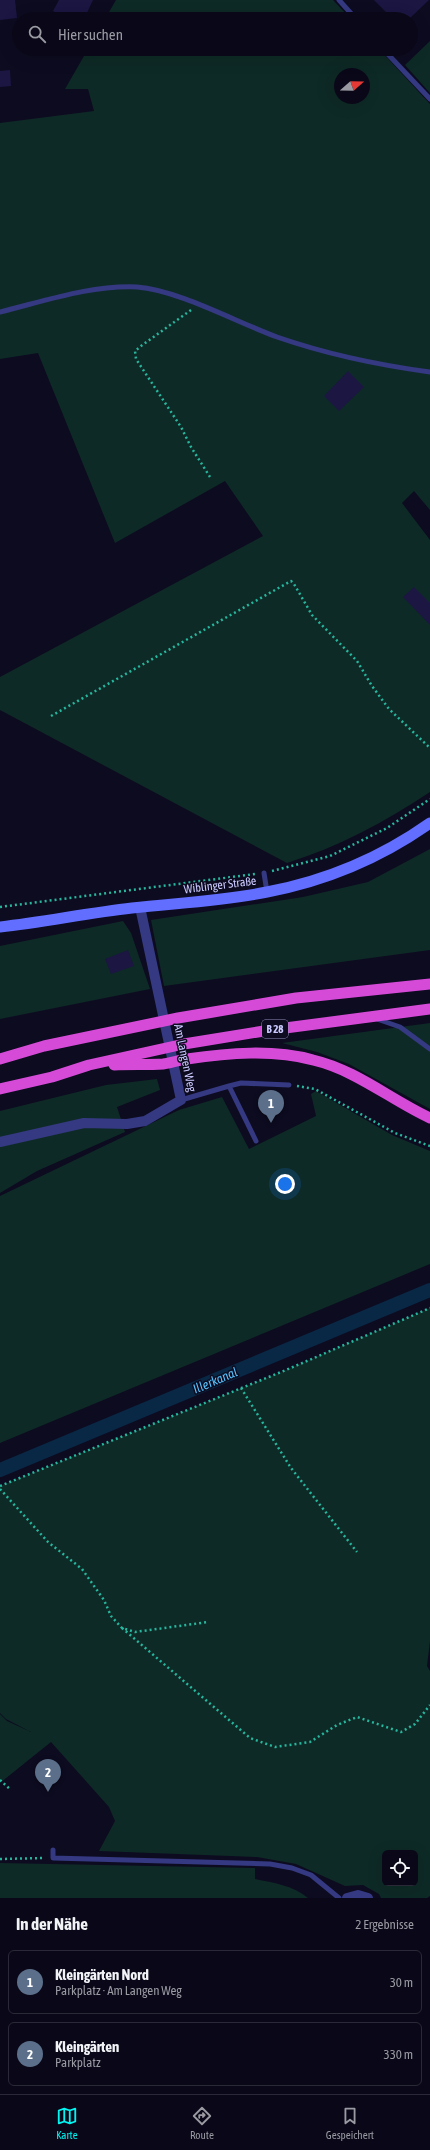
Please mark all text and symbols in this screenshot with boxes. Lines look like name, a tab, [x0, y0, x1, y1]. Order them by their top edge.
search box	[12, 12, 418, 56]
icon: search	[26, 23, 48, 45]
text: Hier suchen	[58, 26, 123, 43]
north arrow	[334, 68, 370, 104]
street label: Wiblinger Straße	[183, 874, 257, 896]
road number: B 28	[262, 1020, 288, 1038]
street label: Am Langen Weg	[171, 1023, 199, 1094]
pin: 1	[258, 1090, 284, 1123]
your location	[275, 1174, 295, 1194]
water label: Illerkanal	[191, 1364, 240, 1397]
pin: 2	[35, 1759, 61, 1792]
map controls	[382, 1850, 418, 1886]
button: locate	[382, 1850, 418, 1886]
text: In der Nähe	[16, 1914, 88, 1934]
text: 2 Ergebnisse	[355, 1917, 414, 1932]
text: Kleingärten Nord	[55, 1966, 149, 1983]
text: 1	[27, 1975, 33, 1990]
text: 30 m	[390, 1975, 413, 1990]
text: Parkplatz · Am Langen Weg	[55, 1983, 182, 1998]
text: Kleingärten	[55, 2038, 119, 2055]
text: 2	[27, 2047, 33, 2062]
text: 330 m	[384, 2047, 413, 2062]
text: Parkplatz	[55, 2055, 101, 2070]
tab: Karte	[56, 2105, 78, 2141]
tab: Route	[190, 2105, 214, 2141]
tab: Gespeichert	[326, 2105, 374, 2141]

